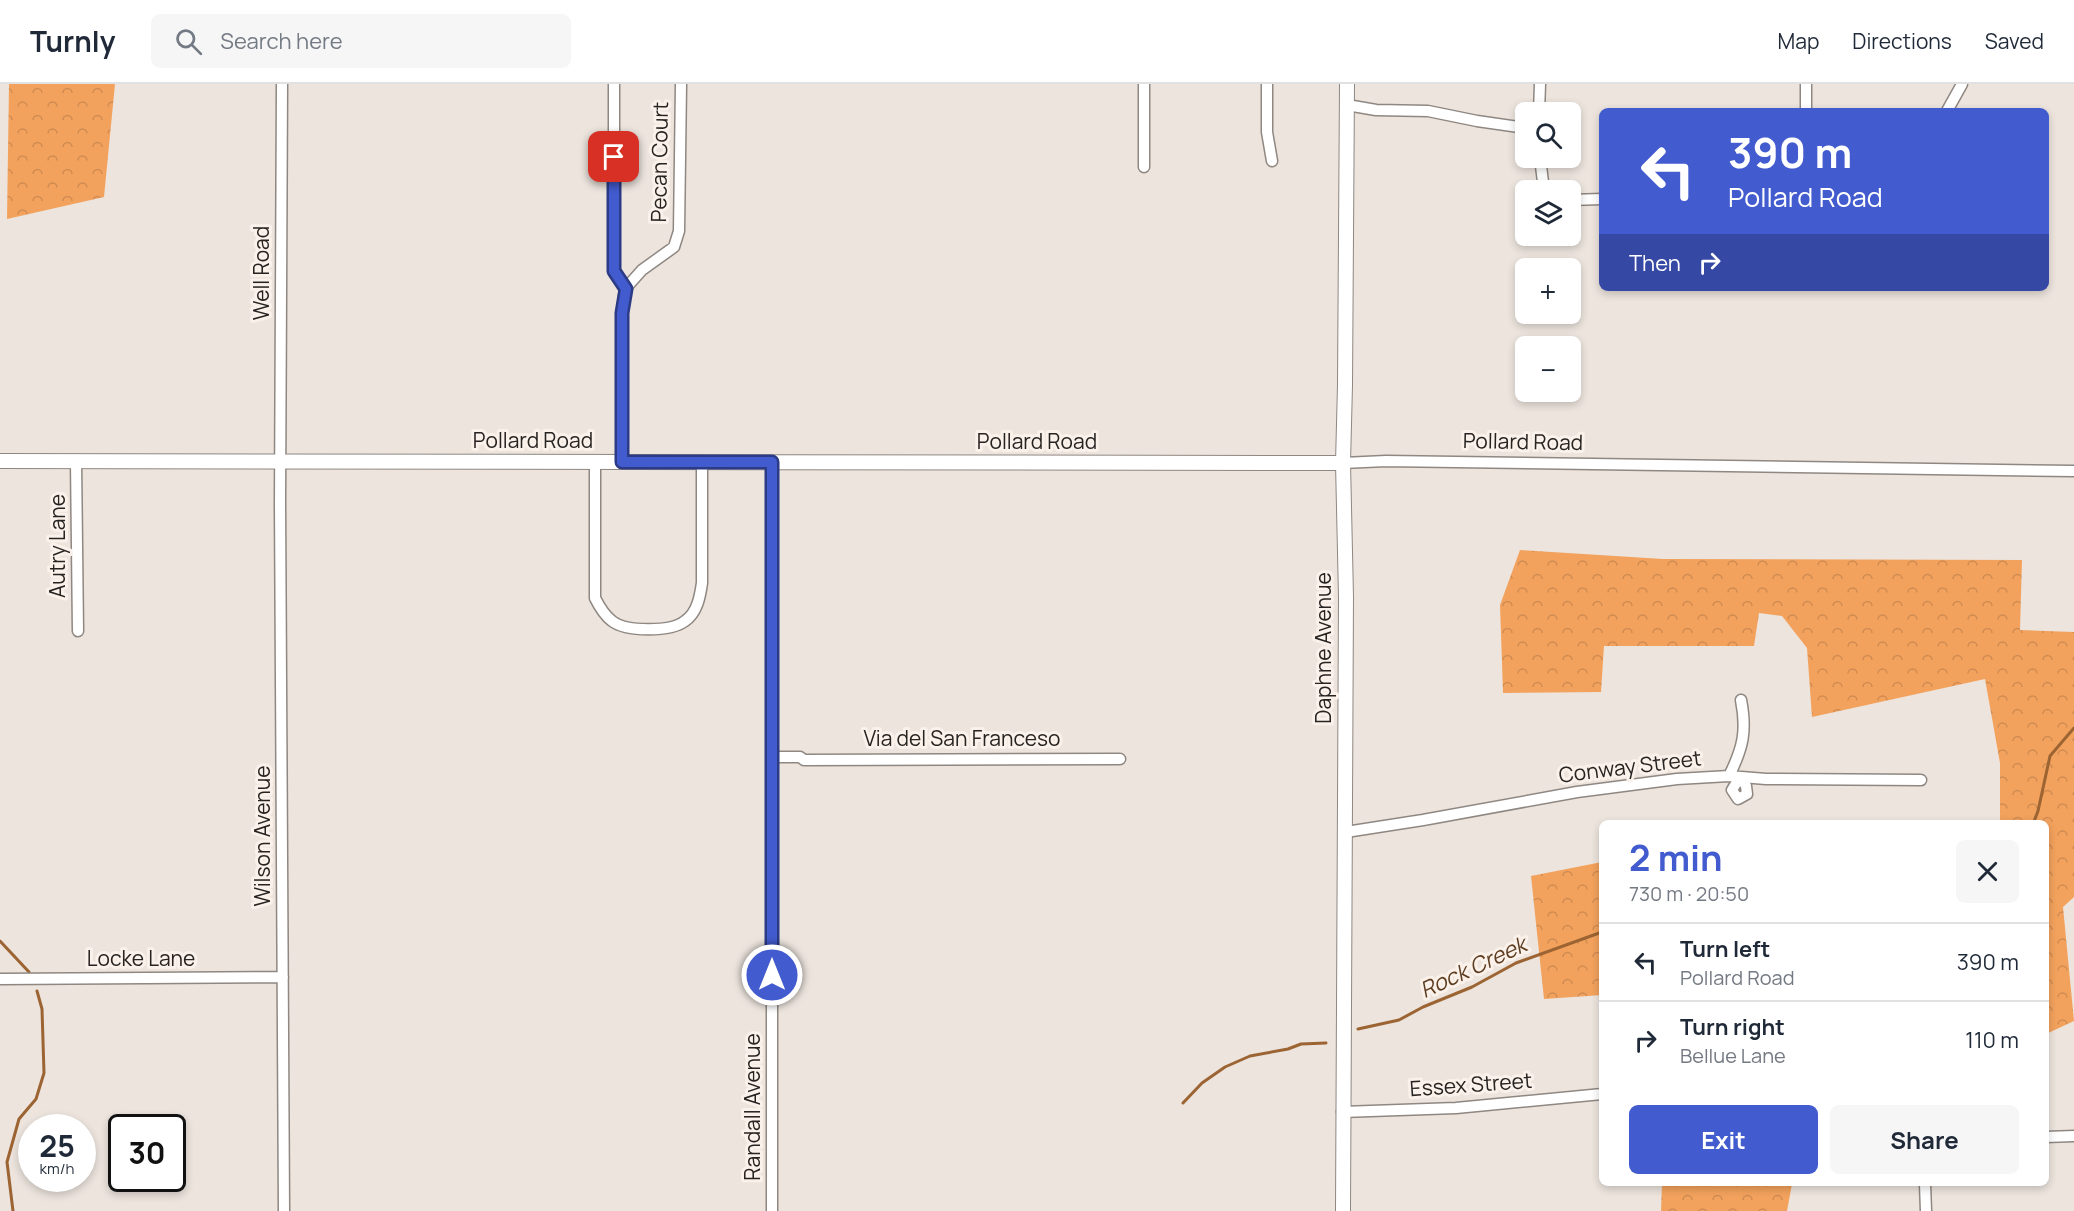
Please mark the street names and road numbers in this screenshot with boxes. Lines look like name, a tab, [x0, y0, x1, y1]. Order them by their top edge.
street label: Pecan Court	[644, 101, 674, 223]
street label: Well Road	[247, 226, 275, 320]
street label: Pollard Road	[473, 426, 593, 454]
street label: Pollard Road	[1463, 426, 1583, 456]
street label: Pollard Road	[977, 427, 1097, 455]
street label: Autry Lane	[43, 494, 71, 598]
street label: Daphne Avenue	[1309, 572, 1337, 724]
street label: Via del San Franceso	[864, 724, 1060, 752]
street label: Conway Street	[1557, 743, 1703, 789]
street label: Wilson Avenue	[248, 765, 276, 907]
street label: Locke Lane	[87, 944, 195, 972]
street label: Randall Avenue	[738, 1033, 766, 1181]
street label: Essex Street	[1409, 1066, 1533, 1102]

